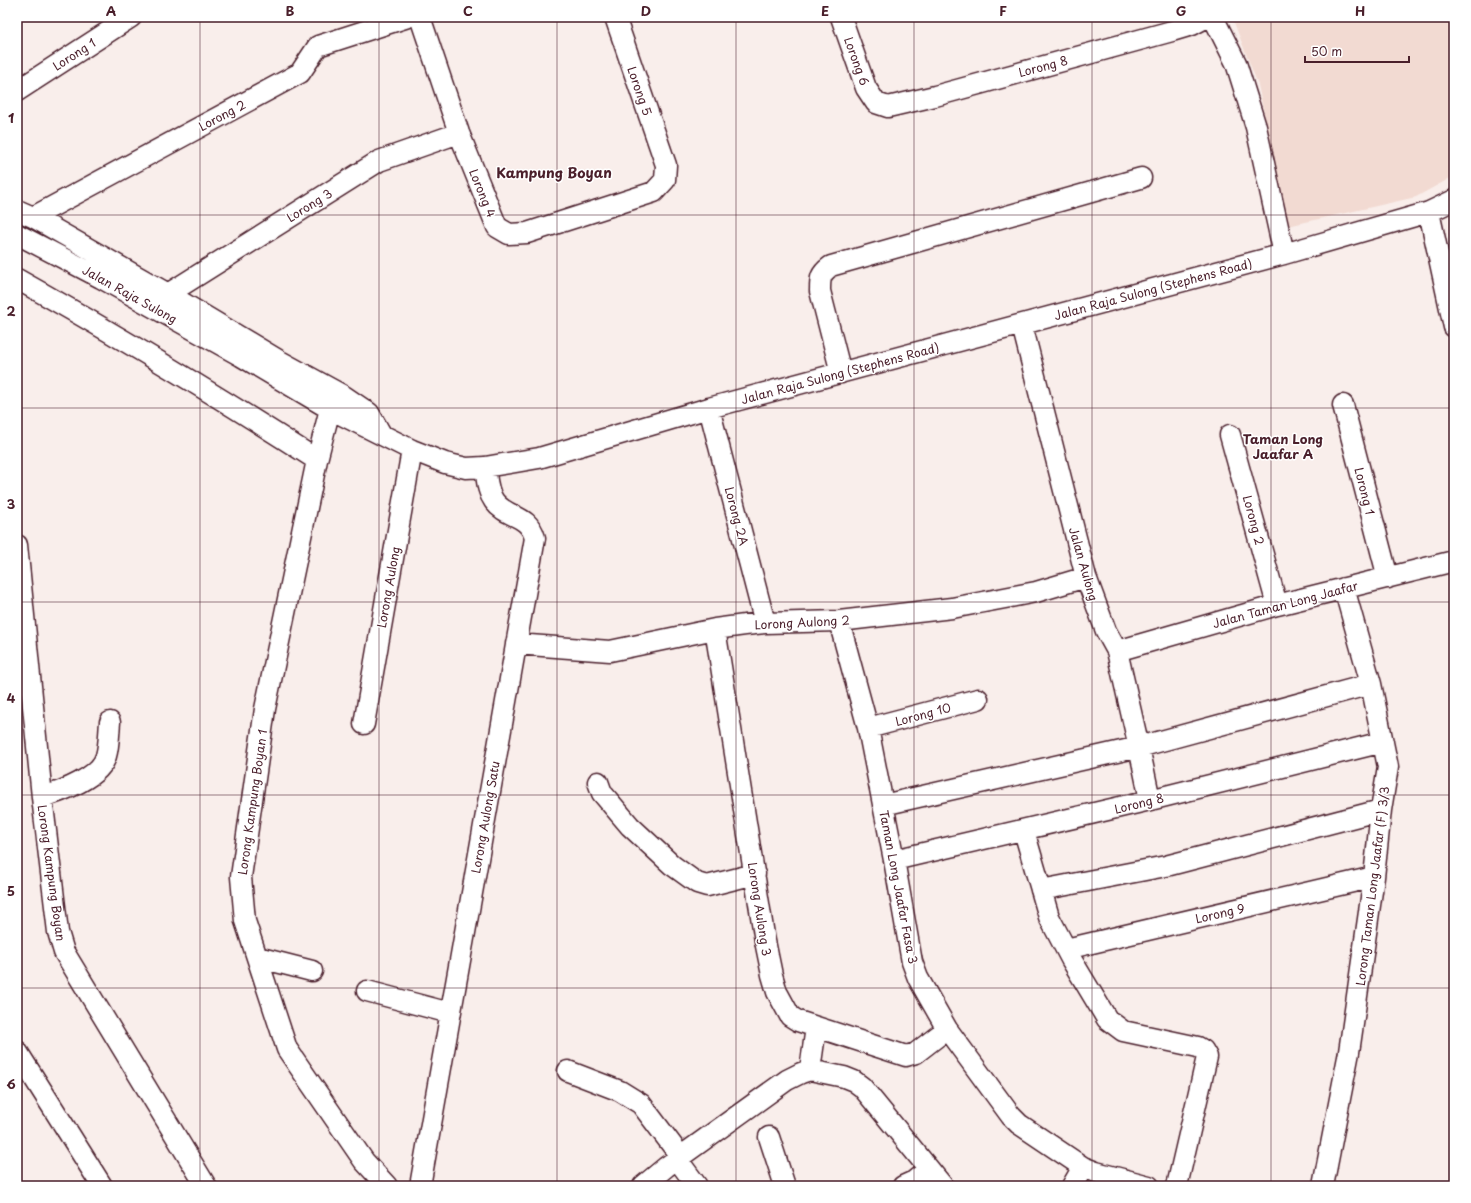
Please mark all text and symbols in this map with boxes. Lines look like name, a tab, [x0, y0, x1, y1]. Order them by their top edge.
text: A	[106, 1, 116, 20]
text: B	[286, 1, 295, 20]
text: C	[463, 1, 473, 20]
text: D	[641, 1, 651, 20]
text: E	[821, 1, 829, 20]
text: F	[999, 1, 1007, 20]
text: G	[1176, 1, 1186, 20]
text: H	[1355, 1, 1365, 20]
street label: Lorong 1	[49, 33, 99, 75]
street label: Lorong 6	[840, 34, 874, 88]
scale bar	[1305, 38, 1409, 64]
text: 50 m	[1311, 42, 1342, 60]
street label: Lorong 8	[1016, 51, 1070, 81]
street label: Lorong 5	[623, 64, 657, 118]
street label: Lorong 2	[195, 95, 249, 135]
text: 1	[8, 108, 14, 127]
district label: Kampung Boyan	[496, 162, 612, 183]
street label: Lorong 4	[465, 166, 501, 220]
street label: Lorong 3	[283, 184, 335, 226]
street label: Jalan Raja Sulong (Stephens Road)	[1052, 254, 1254, 324]
street label: Jalan Raja Sulong	[79, 260, 181, 328]
text: 2	[6, 301, 16, 320]
street label: Jalan Raja Sulong (Stephens Road)	[739, 338, 941, 408]
district label: Taman Long Jaafar A	[1243, 429, 1323, 463]
street label: Lorong 1	[1350, 465, 1380, 517]
street label: Lorong 2A	[721, 485, 753, 547]
street label: Lorong 2	[1239, 493, 1269, 547]
text: 3	[7, 494, 16, 513]
street label: Jalan Aulong	[1065, 525, 1103, 603]
street label: Lorong Aulong	[372, 545, 404, 629]
street label: Jalan Taman Long Jaafar	[1210, 576, 1360, 632]
street label: Lorong Aulong 2	[754, 611, 850, 633]
text: 4	[7, 688, 16, 707]
street label: Lorong 10	[893, 698, 953, 730]
street label: Lorong Kampung Boyan 1	[233, 728, 271, 876]
street label: Lorong Aulong Satu	[466, 759, 504, 875]
street label: Lorong Taman Long Jaafar (F) 3/3	[1351, 785, 1393, 987]
street label: Lorong 8	[1112, 788, 1166, 818]
street label: Lorong Kampung Boyan	[34, 804, 70, 942]
street label: Taman Long Jaafar Fasa 3	[875, 809, 923, 965]
street label: Lorong Aulong 3	[744, 861, 776, 957]
text: 5	[7, 881, 15, 900]
street label: Lorong 9	[1193, 899, 1247, 927]
text: 6	[6, 1074, 16, 1093]

